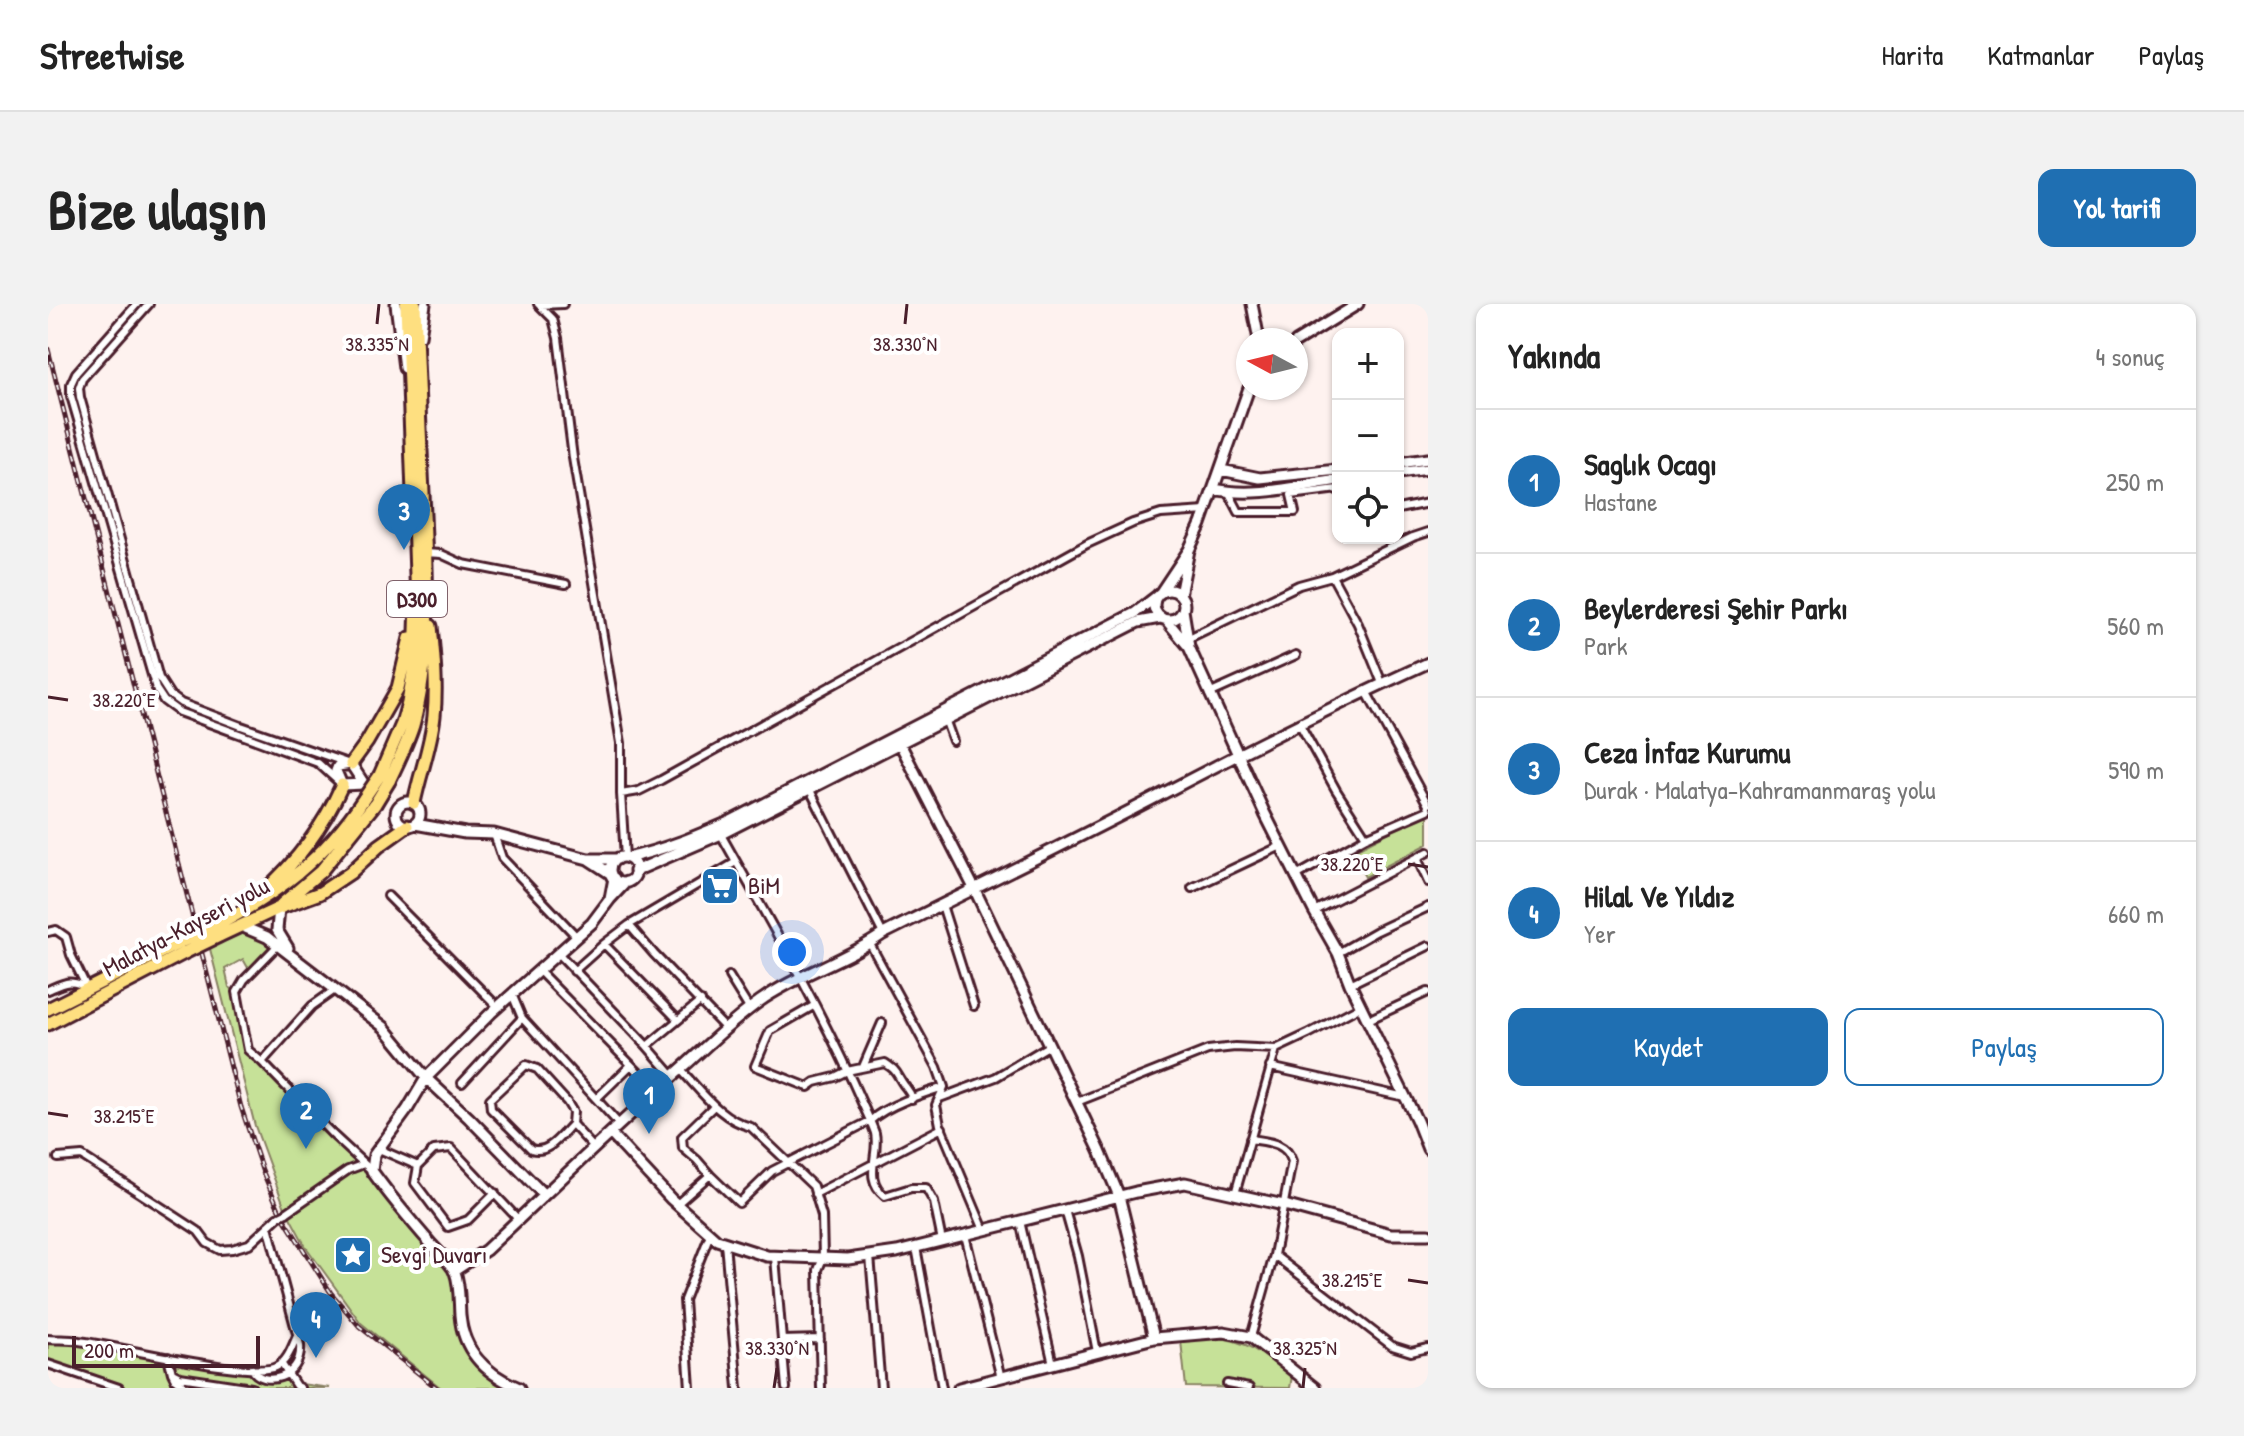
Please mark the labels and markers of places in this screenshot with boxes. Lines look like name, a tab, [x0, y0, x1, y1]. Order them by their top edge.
pin: 3	[378, 484, 430, 550]
supermarket icon: BiM	[699, 865, 741, 907]
place label: BiM	[748, 869, 780, 901]
pin: 1	[623, 1068, 675, 1134]
pin: 2	[280, 1083, 332, 1149]
place icon: Sevgi Duvarı	[332, 1234, 374, 1276]
place label: Sevgi Duvarı	[381, 1238, 487, 1270]
pin: 4	[290, 1292, 342, 1358]

